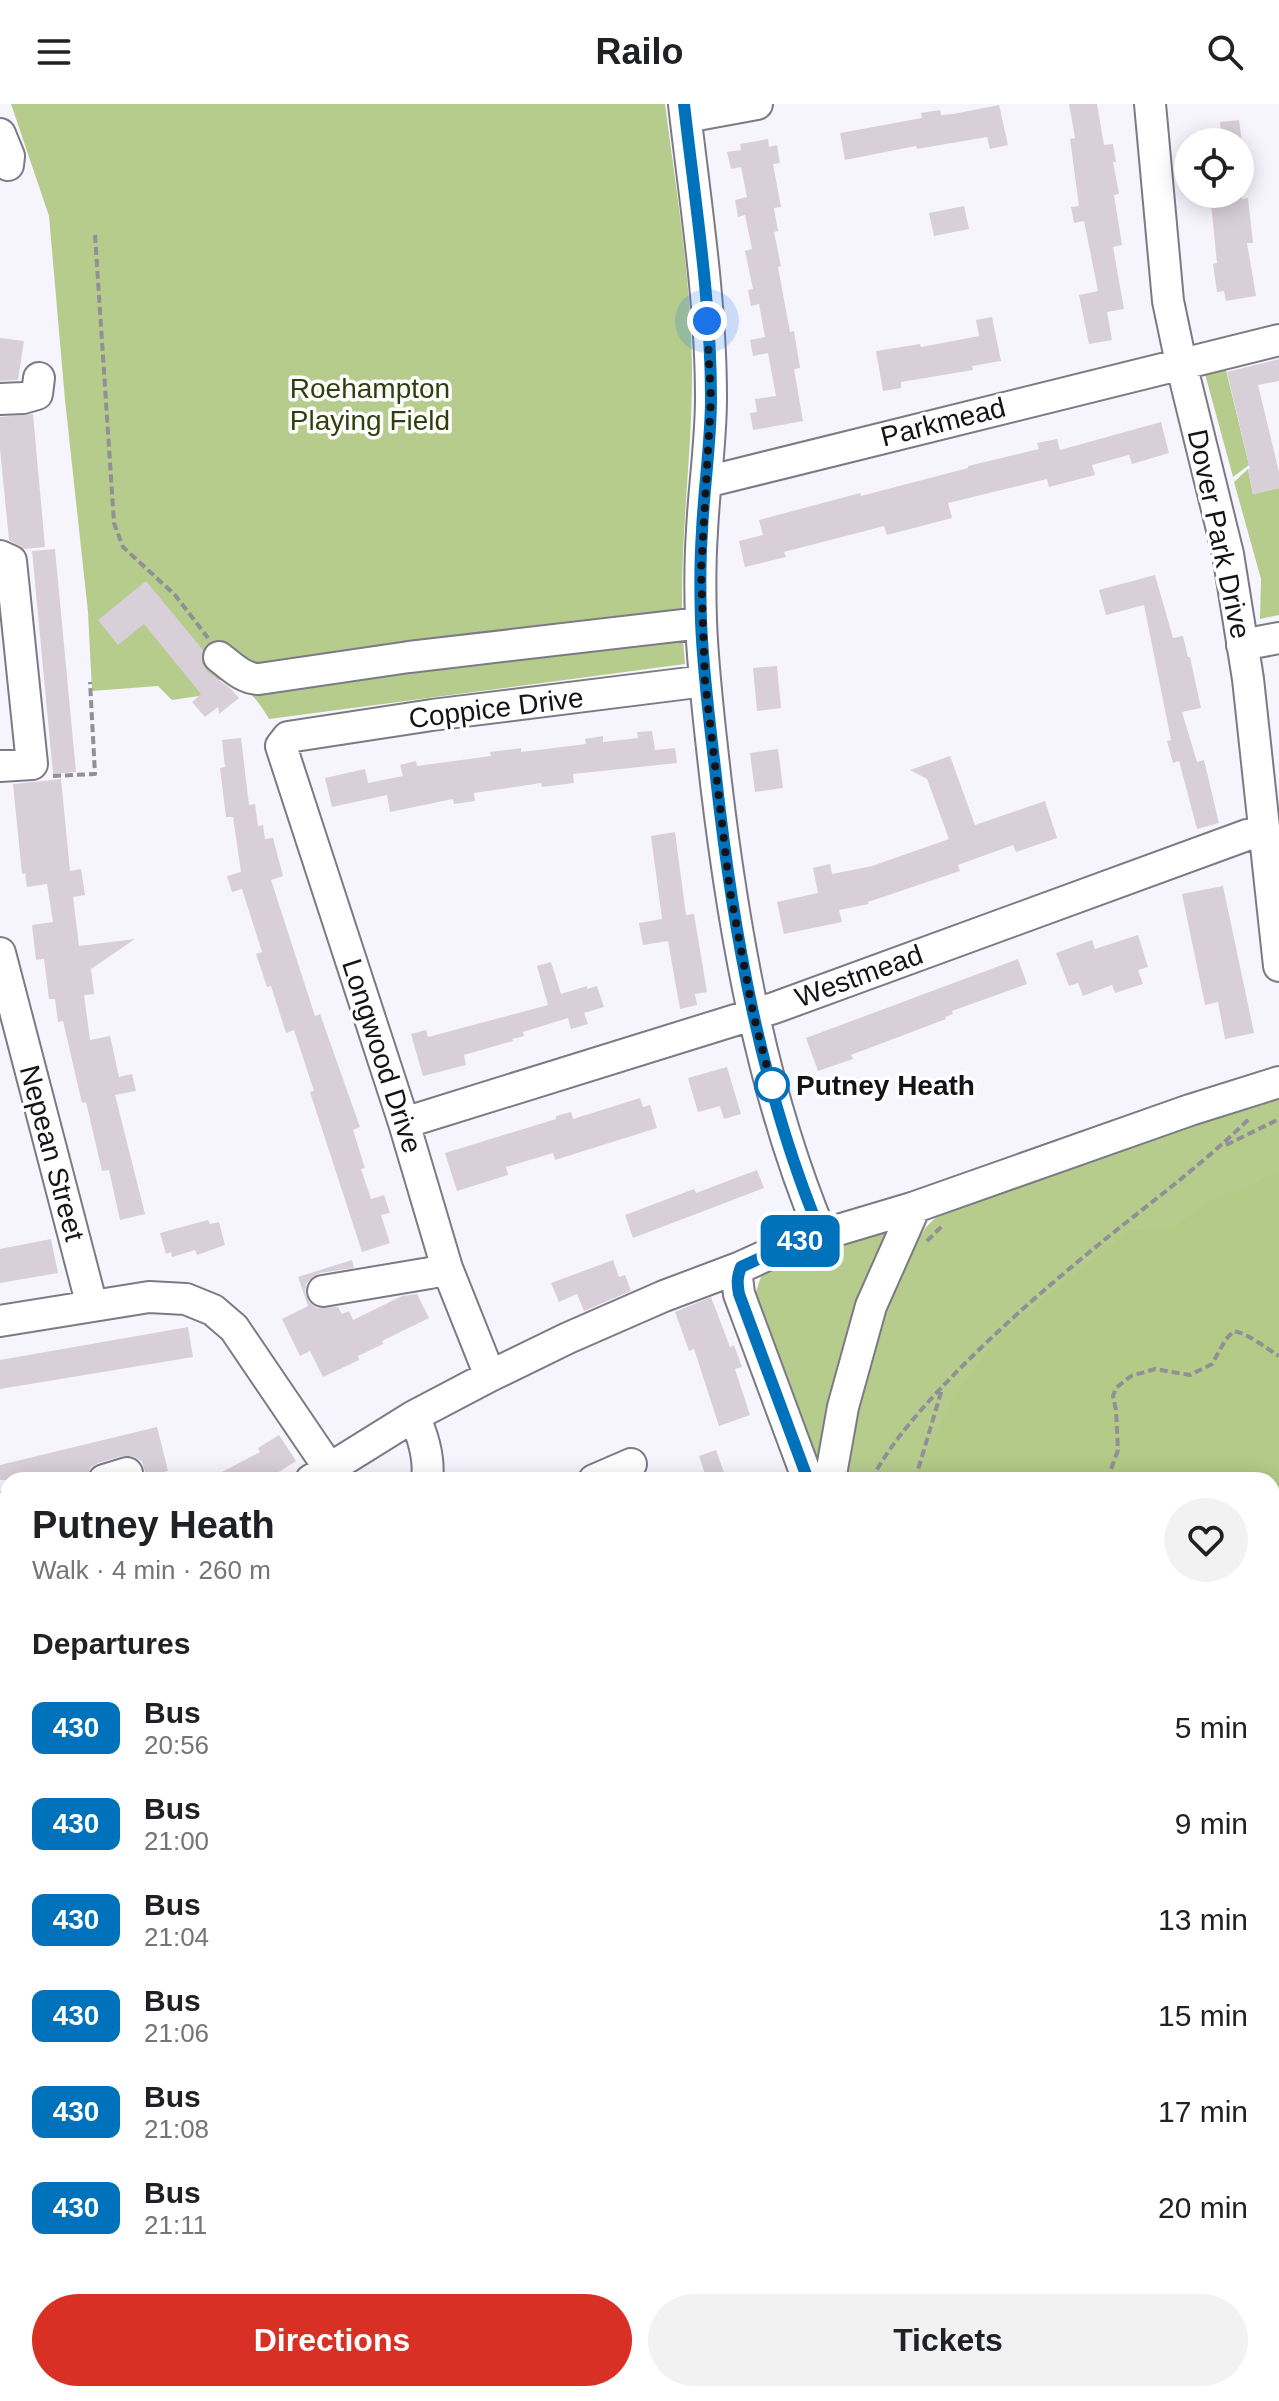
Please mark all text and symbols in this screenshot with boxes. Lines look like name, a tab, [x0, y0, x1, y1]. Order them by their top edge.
icon: menu	[32, 30, 76, 74]
icon: search	[1203, 30, 1247, 74]
text: Railo	[595, 31, 684, 72]
map controls	[1174, 128, 1254, 208]
button: locate	[1174, 128, 1254, 208]
your location	[687, 301, 727, 341]
park label: Roehampton Playing Field	[290, 373, 450, 436]
street label: Parkmead	[877, 392, 1009, 452]
street label: Dover Park Drive	[1182, 427, 1256, 641]
street label: Coppice Drive	[407, 682, 585, 734]
street label: Westmead	[791, 939, 927, 1013]
street label: Longwood Drive	[336, 955, 428, 1157]
street label: Nepean Street	[14, 1062, 90, 1244]
marker: Putney Heath	[755, 1068, 789, 1102]
place label: Putney Heath	[796, 1070, 975, 1101]
line badge: 430	[754, 1215, 846, 1267]
text: 430	[777, 1225, 823, 1256]
button: heart	[1164, 1498, 1248, 1582]
text: Putney Heath	[32, 1504, 275, 1546]
text: Walk · 4 min · 260 m	[32, 1555, 271, 1585]
text: Departures	[32, 1627, 190, 1660]
text: Bus	[144, 1696, 201, 1729]
text: 5 min	[1175, 1711, 1248, 1744]
text: 430	[53, 1712, 99, 1743]
text: 20:56	[144, 1730, 209, 1760]
text: Bus	[144, 1792, 201, 1825]
text: 9 min	[1175, 1807, 1248, 1840]
text: 430	[53, 1808, 99, 1839]
text: 21:00	[144, 1826, 209, 1856]
text: Bus	[144, 1888, 201, 1921]
text: 13 min	[1158, 1903, 1248, 1936]
text: 430	[53, 1904, 99, 1935]
text: 21:04	[144, 1922, 209, 1952]
text: Bus	[144, 1984, 201, 2017]
text: 15 min	[1158, 1999, 1248, 2032]
text: 430	[53, 2000, 99, 2031]
text: 21:06	[144, 2018, 209, 2048]
text: Bus	[144, 2080, 201, 2113]
text: 17 min	[1158, 2095, 1248, 2128]
text: 430	[53, 2096, 99, 2127]
text: 21:08	[144, 2114, 209, 2144]
text: Bus	[144, 2176, 201, 2209]
text: 20 min	[1158, 2191, 1248, 2224]
text: 430	[53, 2192, 99, 2223]
text: 21:11	[144, 2210, 207, 2240]
button: Directions	[32, 2294, 632, 2386]
button: Tickets	[648, 2294, 1248, 2386]

